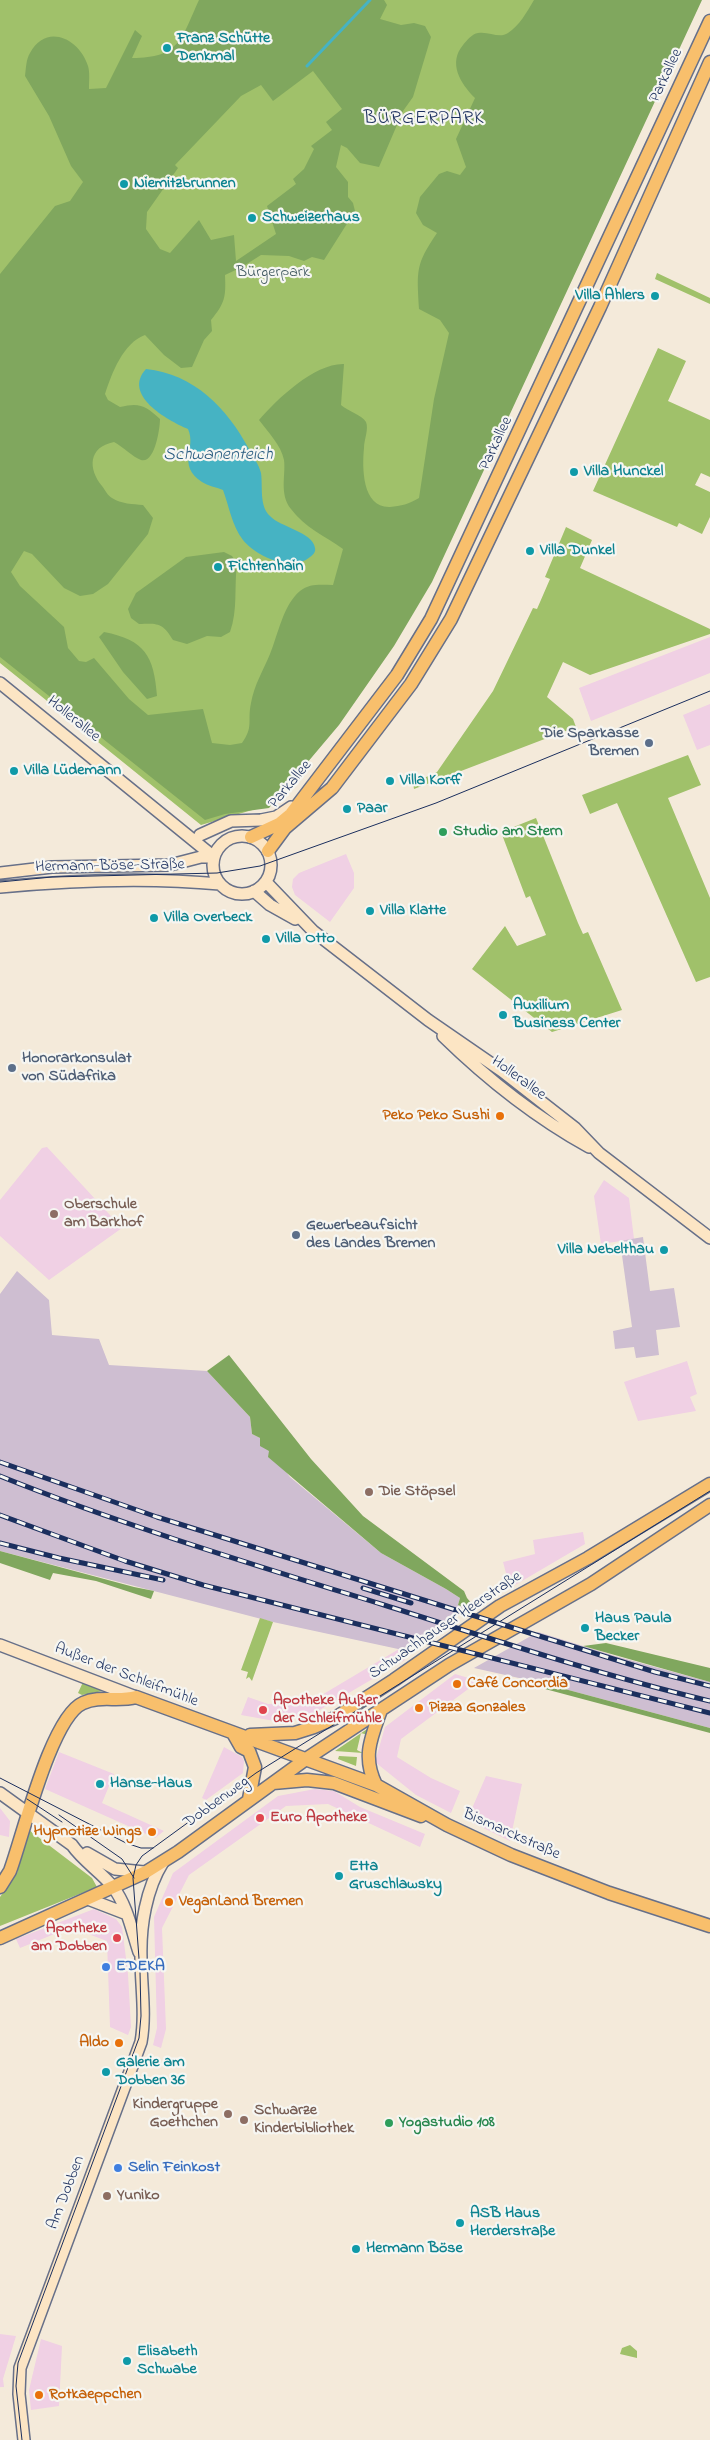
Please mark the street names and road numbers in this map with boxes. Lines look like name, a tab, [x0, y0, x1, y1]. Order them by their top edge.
street label: Parkallee	[646, 46, 688, 106]
street label: Parkallee	[476, 414, 518, 474]
street label: Hollerallee	[42, 693, 104, 747]
street label: Parkallee	[265, 757, 317, 813]
street label: Hermann-Böse-Straße	[35, 856, 185, 878]
street label: Hollerallee	[487, 1053, 549, 1105]
street label: Schwachhauser Heerstraße	[366, 1568, 526, 1684]
street label: Außer der Schleifmühle	[52, 1640, 200, 1712]
street label: Dobbenweg	[181, 1773, 253, 1833]
street label: Bismarckstraße	[459, 1805, 563, 1865]
street label: Am Dobben	[44, 2153, 90, 2233]

